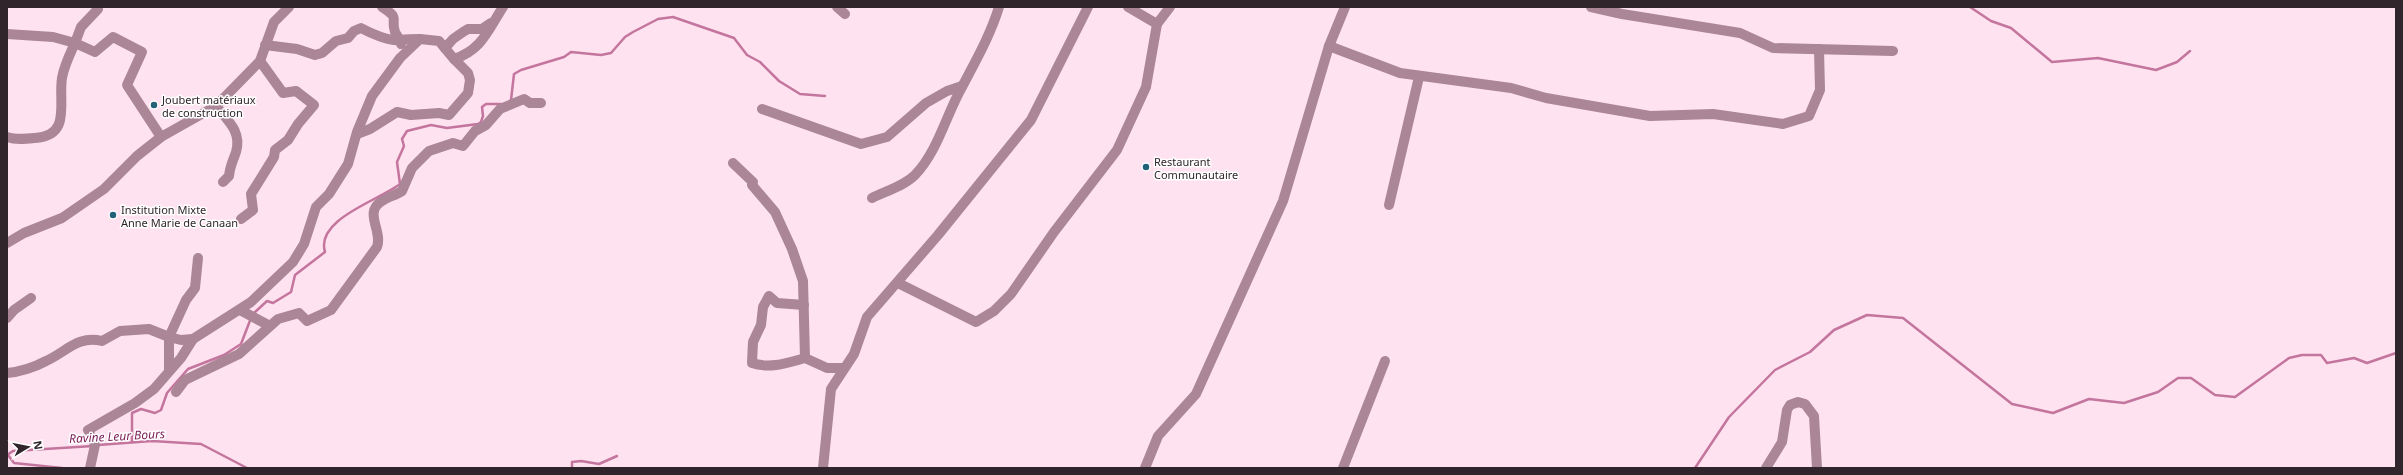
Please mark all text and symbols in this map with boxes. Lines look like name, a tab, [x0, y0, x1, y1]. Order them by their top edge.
place label: Joubert matériaux de construction	[161, 92, 256, 120]
marker: Joubert matériaux de construction	[149, 100, 159, 110]
place label: Restaurant Communautaire	[1154, 154, 1238, 182]
marker: Restaurant Communautaire	[1141, 162, 1151, 172]
place label: Institution Mixte Anne Marie de Canaan	[121, 202, 238, 230]
marker: Institution Mixte Anne Marie de Canaan	[108, 210, 118, 220]
water label: Ravine Leur Bours	[69, 425, 165, 447]
north arrow	[8, 427, 48, 467]
text: N	[30, 439, 47, 451]

